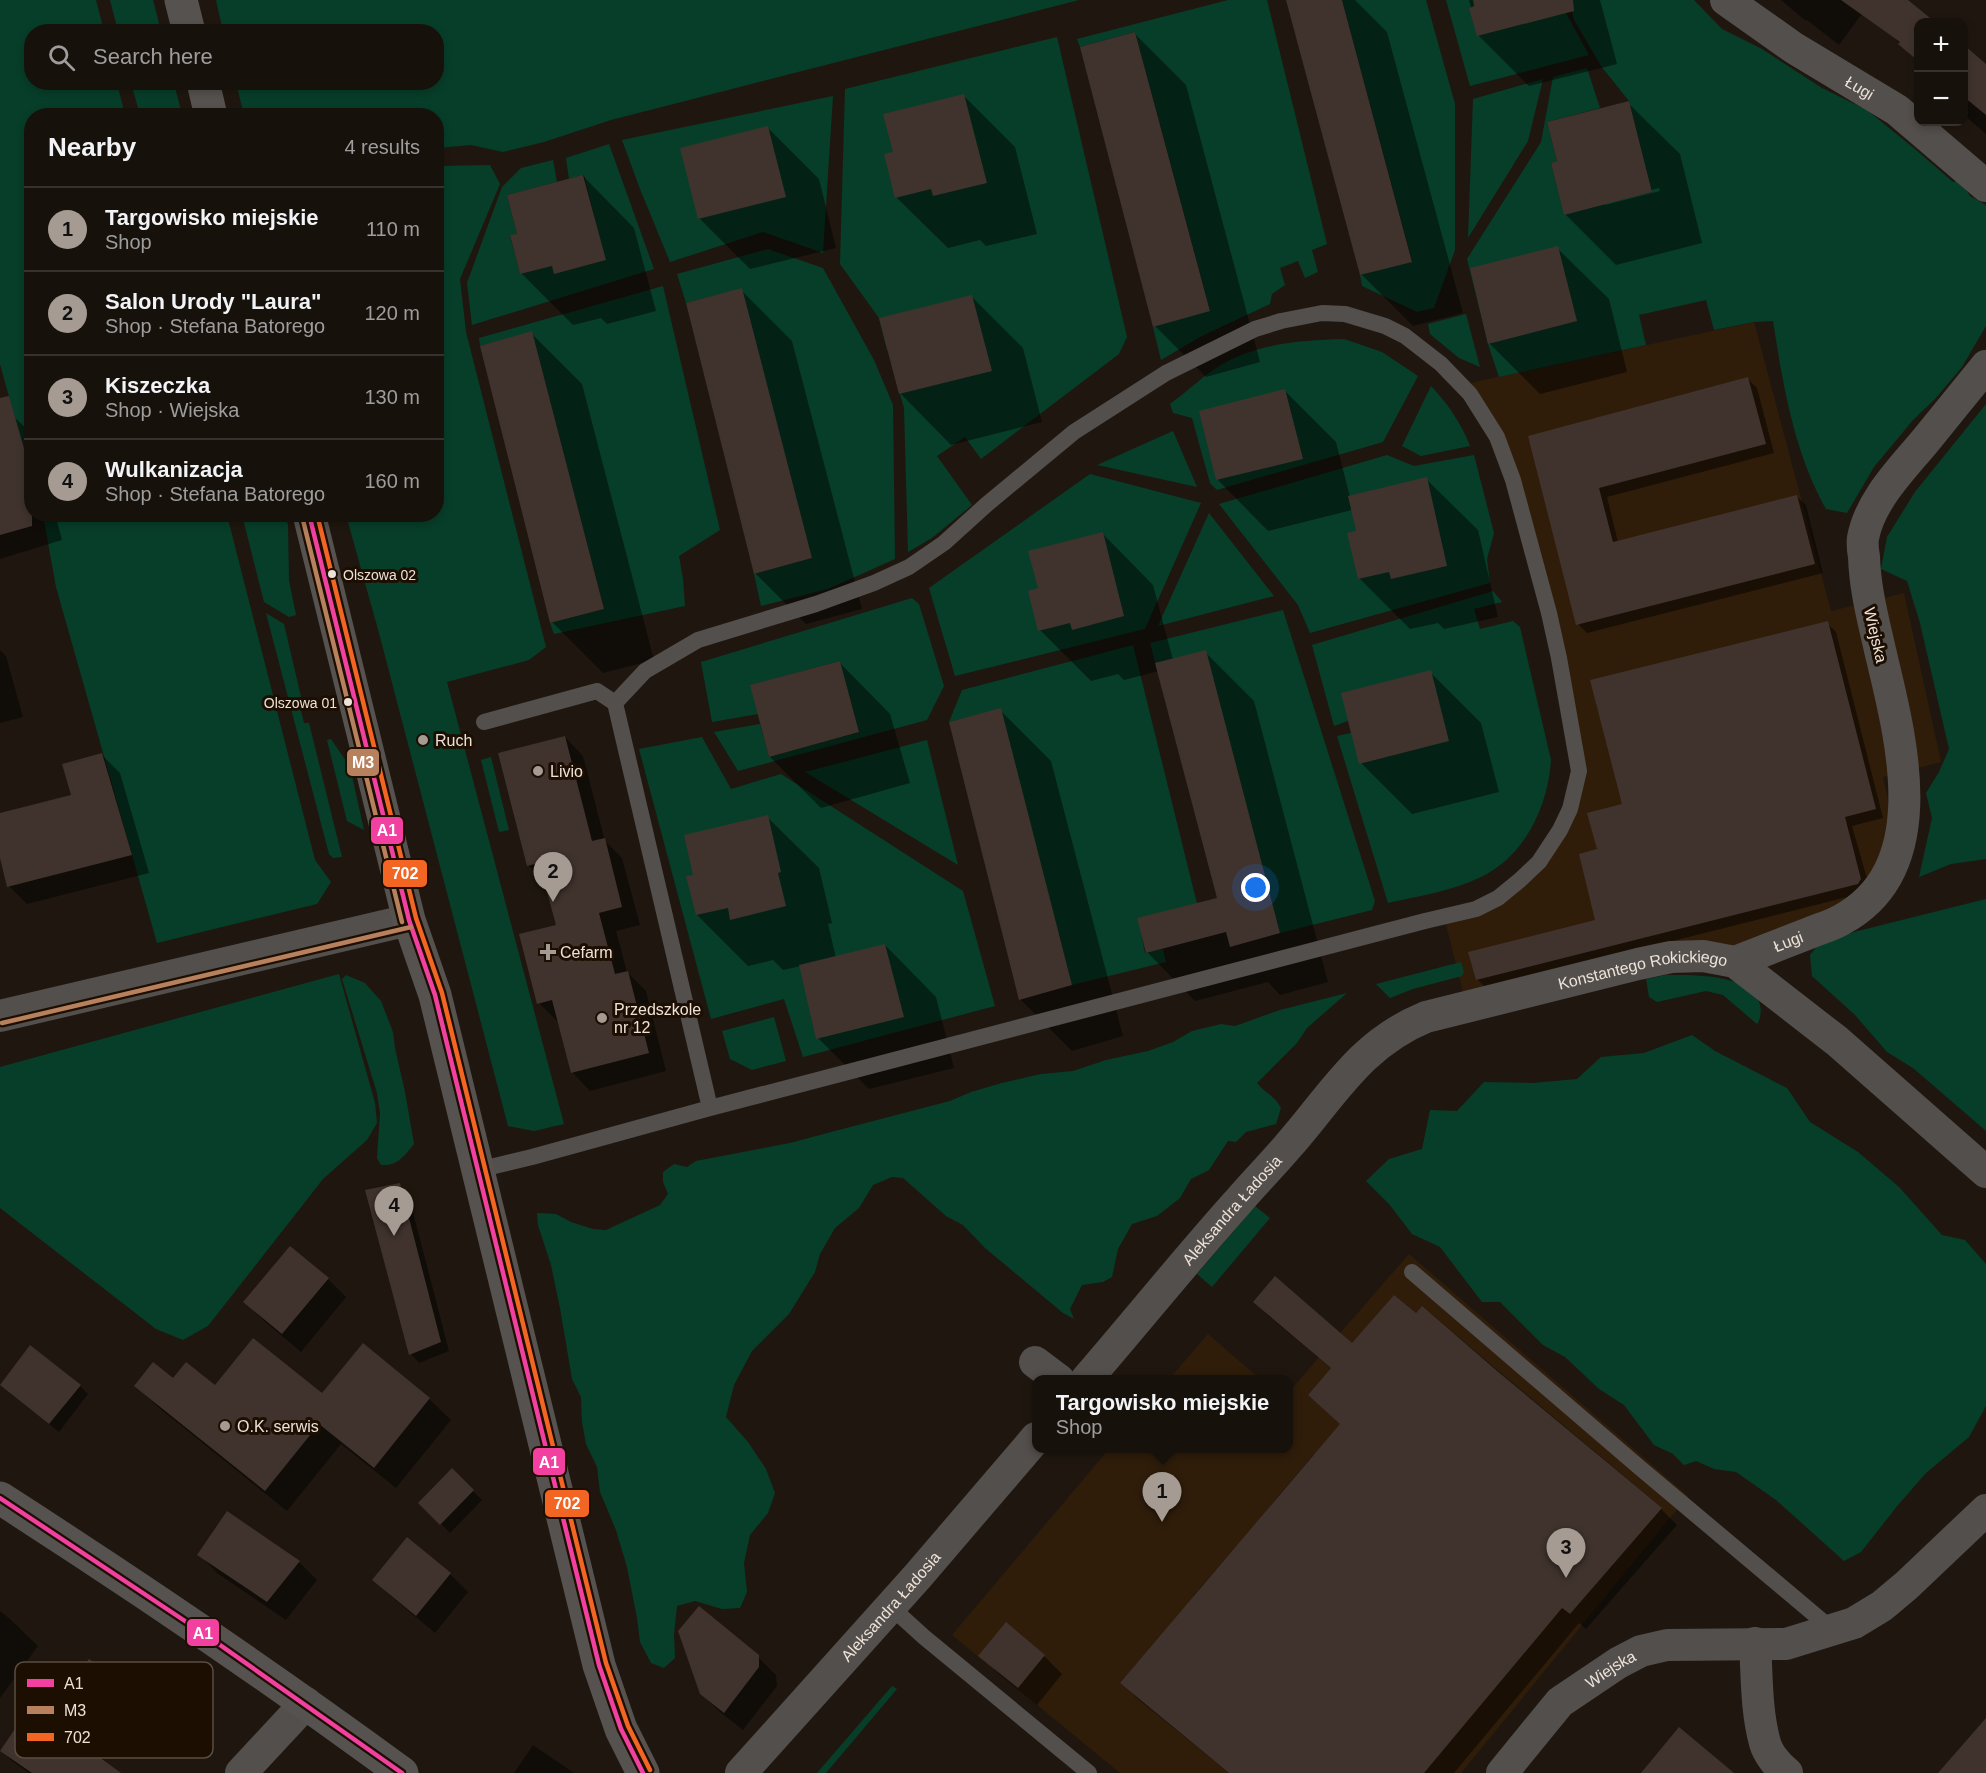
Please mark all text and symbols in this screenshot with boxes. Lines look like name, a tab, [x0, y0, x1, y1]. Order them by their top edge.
map controls	[1914, 18, 1968, 126]
button: +	[1914, 18, 1968, 72]
search box	[24, 24, 444, 90]
icon: search	[45, 41, 78, 74]
text: Search here	[93, 44, 213, 69]
button: −	[1914, 72, 1968, 126]
street label: Ługi	[1842, 73, 1877, 103]
text: Nearby	[48, 132, 136, 162]
text: 4 results	[344, 136, 420, 158]
text: Targowisko miejskie	[105, 205, 319, 230]
text: 1	[62, 218, 73, 240]
text: 110 m	[366, 218, 420, 240]
text: Shop	[105, 231, 152, 253]
text: Salon Urody "Laura"	[105, 289, 321, 314]
text: 2	[62, 302, 73, 324]
text: 120 m	[364, 302, 420, 324]
text: Shop · Stefana Batorego	[105, 315, 325, 337]
text: Kiszeczka	[105, 373, 210, 398]
text: 3	[62, 386, 73, 408]
text: 130 m	[364, 386, 420, 408]
text: Shop · Wiejska	[105, 399, 240, 421]
text: Wulkanizacja	[105, 457, 243, 482]
text: 4	[62, 470, 73, 492]
text: 160 m	[364, 470, 420, 492]
text: Shop · Stefana Batorego	[105, 483, 325, 505]
place label: Olszowa 02	[343, 567, 416, 583]
marker: Olszowa 02	[326, 568, 338, 580]
street label: Wiejska	[1861, 606, 1890, 664]
place label: Olszowa 01	[264, 695, 337, 711]
marker: Olszowa 01	[342, 696, 354, 708]
place label: Ruch	[435, 732, 472, 749]
marker: Ruch	[416, 733, 430, 747]
line badge: M3	[346, 748, 380, 777]
text: M3	[352, 754, 374, 771]
place label: Livio	[550, 763, 583, 780]
marker: Livio	[531, 764, 545, 778]
line badge: A1	[370, 816, 404, 845]
text: A1	[377, 822, 397, 839]
pin: 2	[534, 852, 572, 902]
line badge: 702	[382, 859, 428, 888]
text: 702	[392, 865, 418, 882]
your location	[1241, 873, 1270, 902]
street label: Ługi	[1771, 928, 1805, 955]
place label: Cefarm	[560, 944, 612, 961]
marker: Cefarm	[541, 945, 555, 959]
street label: Konstantego Rokickiego	[1556, 948, 1729, 993]
place label: Przedszkole nr 12	[614, 1001, 701, 1036]
marker: Przedszkole nr 12	[595, 1011, 609, 1025]
street label: Aleksandra Ładosia	[1179, 1152, 1285, 1268]
pin: 4	[374, 1186, 414, 1236]
popup	[1032, 1375, 1293, 1453]
text: Targowisko miejskie	[1056, 1390, 1269, 1415]
text: Shop	[1056, 1416, 1102, 1438]
place label: O.K. serwis	[237, 1418, 319, 1435]
marker: O.K. serwis	[218, 1419, 232, 1433]
line badge: A1	[532, 1447, 566, 1476]
text: A1	[539, 1454, 559, 1471]
pin: 1	[1142, 1472, 1182, 1522]
line badge: 702	[544, 1489, 590, 1518]
text: 702	[554, 1495, 580, 1512]
pin: 3	[1546, 1528, 1586, 1578]
street label: Aleksandra Ładosia	[838, 1548, 944, 1665]
line badge: A1	[186, 1618, 220, 1647]
text: A1	[193, 1625, 213, 1642]
street label: Wiejska	[1582, 1647, 1639, 1691]
legend	[15, 1662, 213, 1758]
text: A1	[64, 1675, 84, 1692]
text: M3	[64, 1702, 86, 1719]
text: 702	[64, 1729, 91, 1746]

